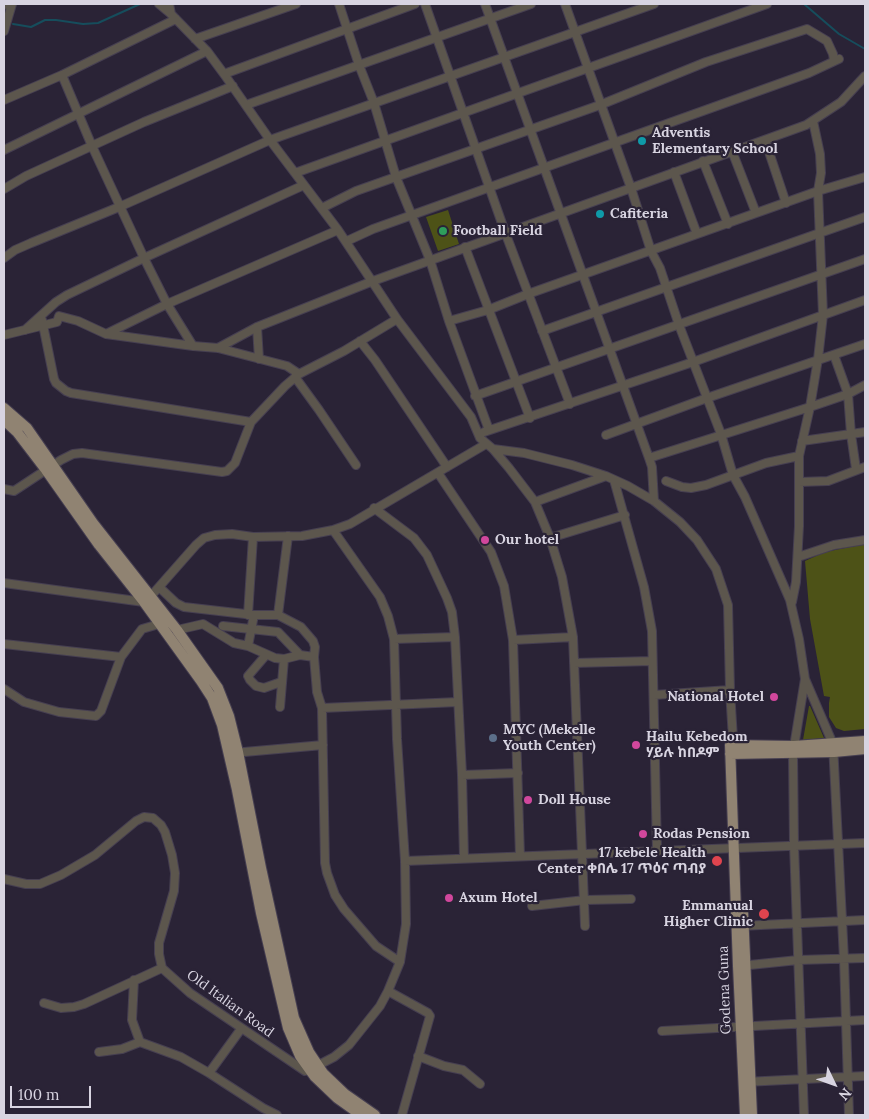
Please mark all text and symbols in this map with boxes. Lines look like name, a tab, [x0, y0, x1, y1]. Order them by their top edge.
place label: Adventis Elementary School	[652, 125, 778, 158]
marker: Adventis Elementary School	[636, 135, 648, 147]
place label: Cafiteria	[610, 206, 668, 222]
marker: Cafiteria	[594, 208, 606, 220]
place label: Football Field	[453, 223, 542, 239]
marker: Football Field	[437, 225, 449, 237]
place label: Our hotel	[495, 532, 559, 548]
marker: Our hotel	[479, 534, 491, 546]
place label: National Hotel	[667, 689, 764, 705]
marker: National Hotel	[768, 691, 780, 703]
place label: MYC (Mekelle Youth Center)	[503, 722, 596, 754]
place label: Hailu Kebedom ሃይሉ ከበዶም	[646, 729, 748, 762]
marker: MYC (Mekelle Youth Center)	[487, 732, 499, 744]
marker: Hailu Kebedom ሃይሉ ከበዶም	[630, 739, 642, 751]
place label: Doll House	[538, 792, 611, 808]
marker: Doll House	[522, 794, 534, 806]
place label: Rodas Pension	[653, 826, 750, 842]
marker: Rodas Pension	[637, 828, 649, 840]
place label: 17 kebele Health Center ቀበሌ 17 ጥዕና ጣብያ	[537, 845, 706, 878]
marker: 17 kebele Health Center ቀበሌ 17 ጥዕና ጣብያ	[710, 854, 724, 868]
place label: Axum Hotel	[459, 890, 538, 906]
marker: Axum Hotel	[443, 892, 455, 904]
place label: Emmanual Higher Clinic	[664, 898, 753, 930]
marker: Emmanual Higher Clinic	[757, 907, 771, 921]
street label: Godena Guna	[715, 945, 735, 1035]
street label: Old Italian Road	[183, 967, 277, 1041]
north arrow	[809, 1059, 859, 1109]
scale bar	[12, 1076, 94, 1108]
text: N	[835, 1084, 855, 1104]
text: 100 m	[18, 1085, 59, 1104]

